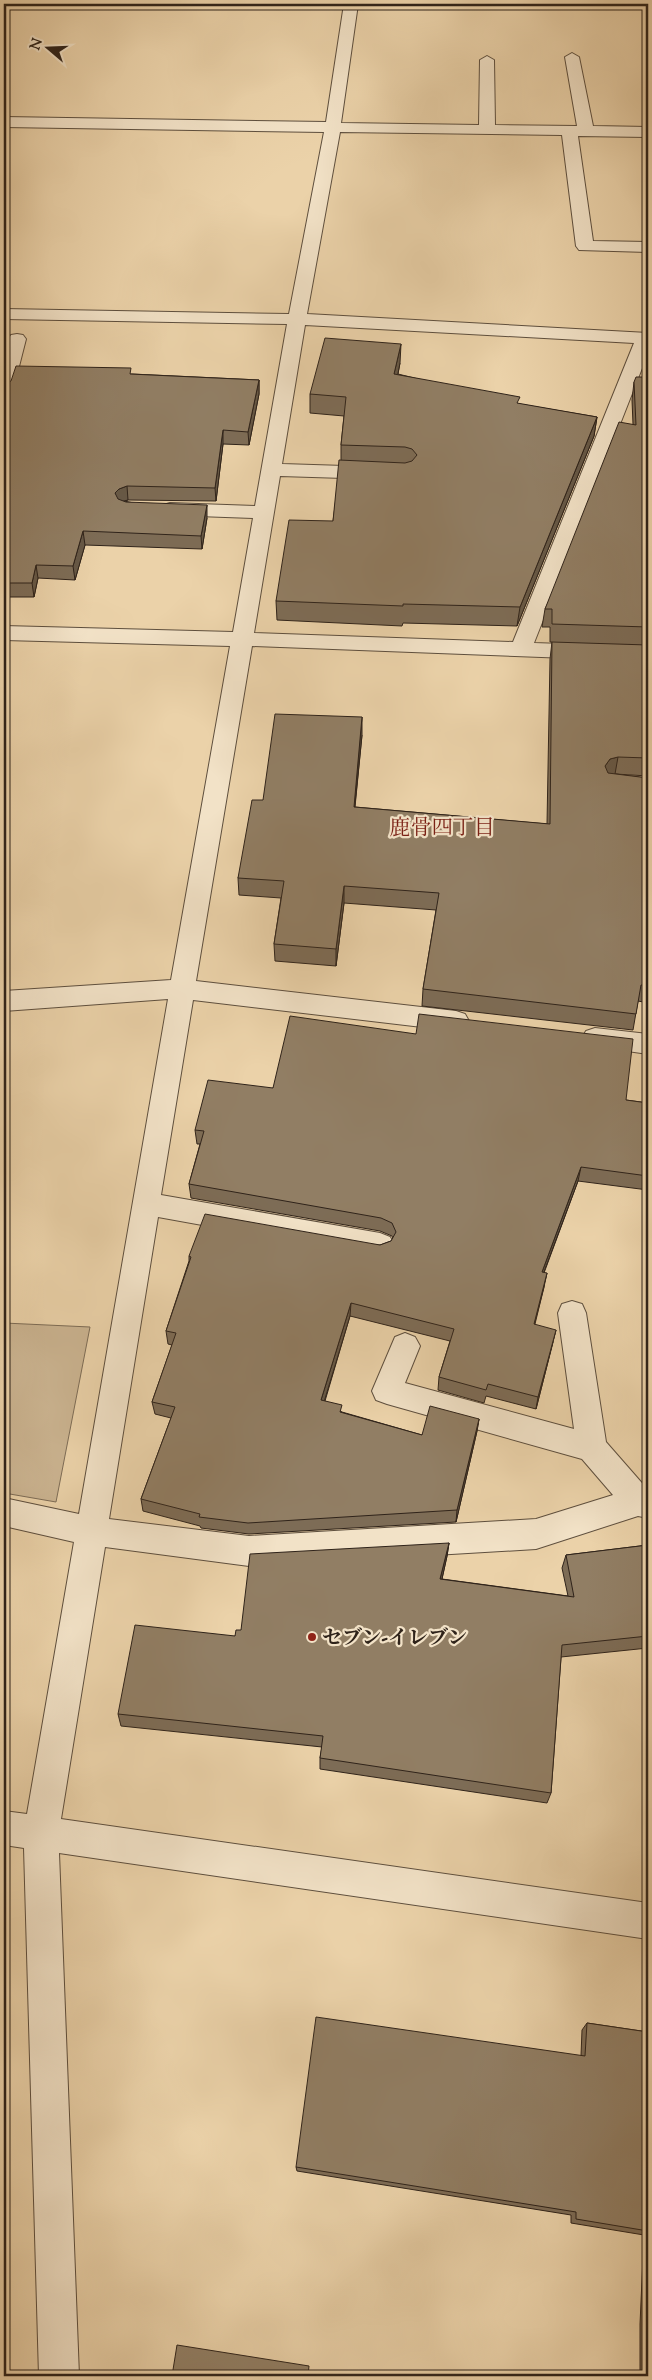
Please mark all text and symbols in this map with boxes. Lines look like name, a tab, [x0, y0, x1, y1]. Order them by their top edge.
north arrow	[22, 22, 72, 72]
text: N	[26, 36, 49, 53]
district label: 鹿骨四丁目	[390, 814, 495, 844]
place label: セブン-イレブン	[322, 1625, 467, 1654]
marker: セブン-イレブン	[306, 1631, 318, 1643]

